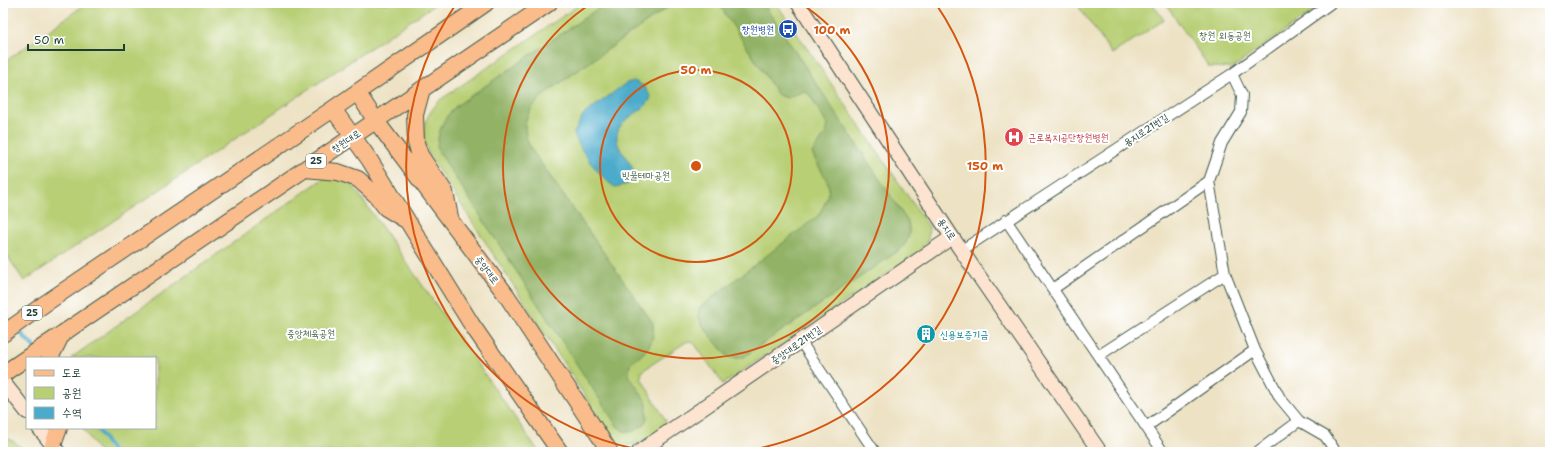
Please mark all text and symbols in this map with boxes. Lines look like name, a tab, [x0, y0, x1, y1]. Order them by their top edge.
bus stop icon: 창원병원	[777, 18, 799, 40]
text: 100 m	[814, 22, 851, 38]
place label: 창원병원	[742, 23, 774, 36]
scale bar	[28, 26, 124, 52]
park label: 창원 외동공원	[1199, 29, 1251, 42]
text: 50 m	[34, 32, 64, 48]
text: 50 m	[681, 62, 712, 78]
street label: 용지로21번길	[1121, 111, 1171, 149]
hospital icon: 근로복지공단창원병원	[1003, 126, 1025, 148]
street label: 창원대로	[329, 127, 363, 155]
place label: 근로복지공단창원병원	[1028, 131, 1108, 144]
road number: 25	[306, 154, 326, 168]
text: 150 m	[967, 158, 1003, 174]
centre of rings	[689, 159, 703, 173]
park label: 빗물테마공원	[622, 169, 670, 182]
street label: 용지로	[935, 215, 959, 243]
street label: 중앙대로	[472, 253, 502, 287]
road number: 25	[22, 306, 42, 320]
street label: 중앙대로21번길	[768, 323, 824, 367]
building icon: 신용보증기금	[915, 323, 937, 345]
park label: 중앙체육공원	[287, 327, 335, 340]
place label: 신용보증기금	[940, 328, 988, 341]
legend	[26, 357, 156, 429]
text: 도로	[62, 365, 81, 381]
text: 공원	[62, 385, 81, 401]
text: 수역	[62, 405, 82, 421]

